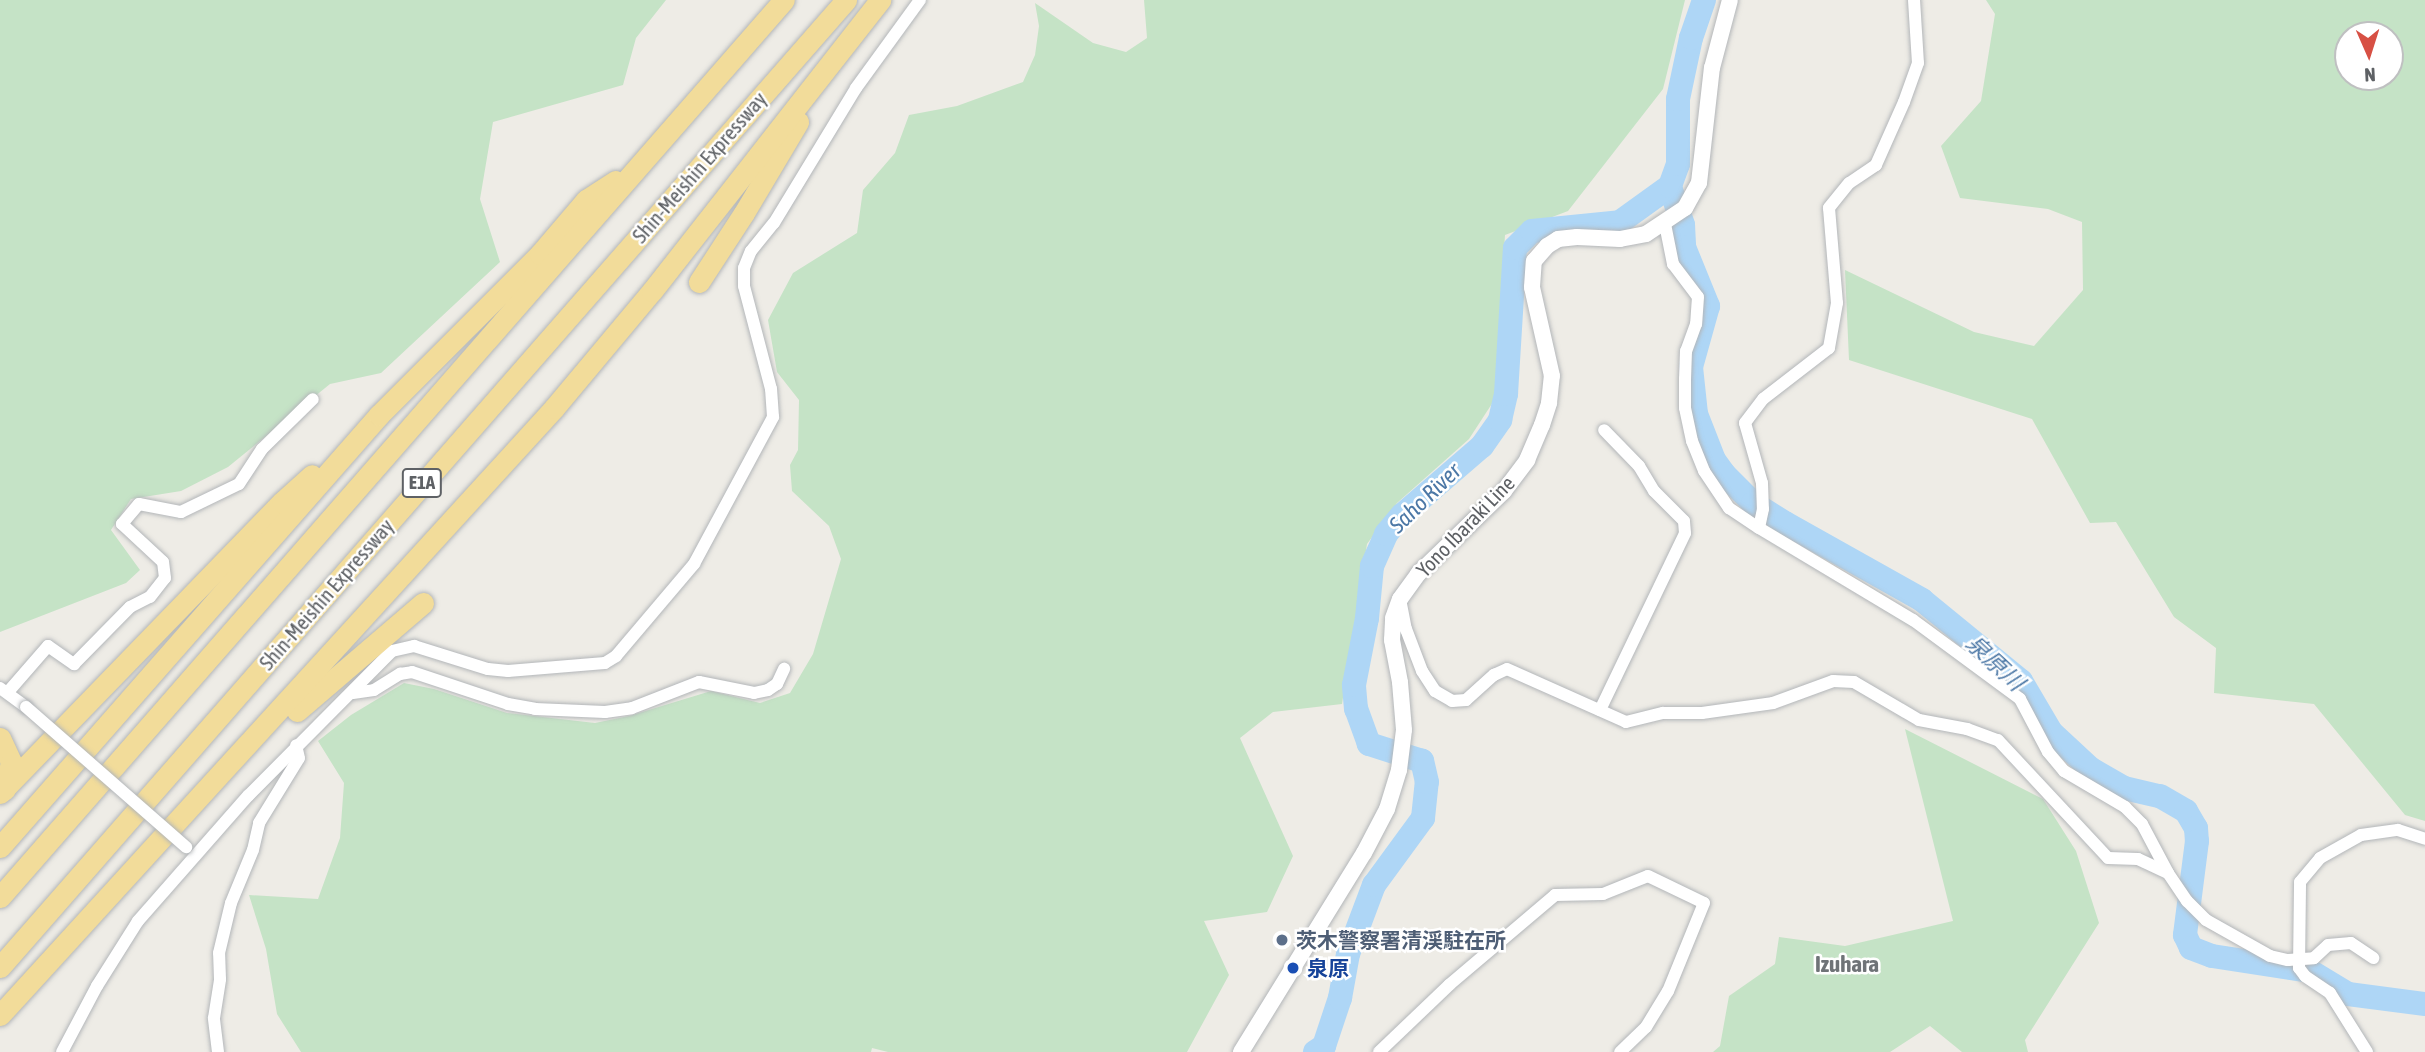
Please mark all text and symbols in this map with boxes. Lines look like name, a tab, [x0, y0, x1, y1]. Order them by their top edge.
north arrow	[2334, 21, 2404, 91]
text: N	[2364, 64, 2376, 86]
street label: Shin-Meishin Expressway	[627, 86, 771, 248]
water label: Saho River	[1383, 457, 1467, 539]
road number: E1A	[401, 468, 443, 498]
street label: Yono Ibaraki Line	[1411, 470, 1519, 582]
street label: Shin-Meishin Expressway	[254, 513, 398, 675]
water label: 泉原川	[1960, 629, 2030, 697]
place label: 茨木警察署清渓駐在所	[1296, 927, 1506, 953]
marker: 茨木警察署清渓駐在所	[1274, 932, 1290, 948]
district label: Izuhara	[1815, 950, 1879, 978]
place label: 泉原	[1307, 955, 1349, 981]
marker: 泉原	[1285, 960, 1301, 976]

